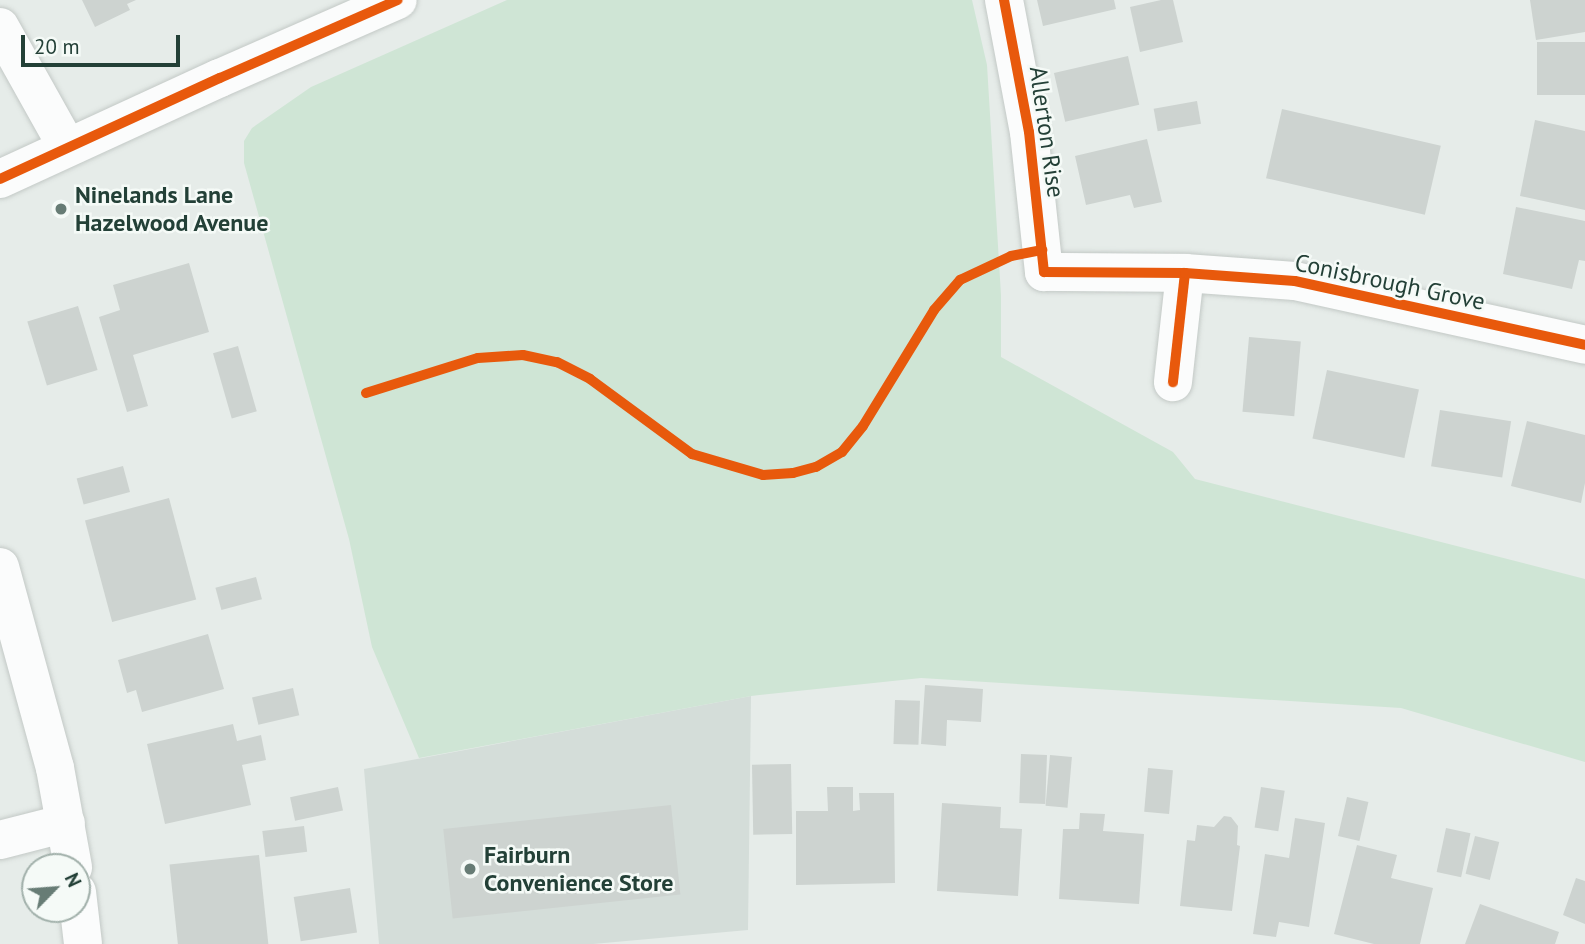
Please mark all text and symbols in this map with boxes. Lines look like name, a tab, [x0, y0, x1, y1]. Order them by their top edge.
scale bar	[24, 21, 184, 65]
text: 20 m	[34, 33, 80, 60]
street label: Allerton Rise	[1024, 64, 1070, 200]
place label: Ninelands Lane Hazelwood Avenue	[75, 181, 269, 237]
marker: Ninelands Lane Hazelwood Avenue	[53, 201, 69, 217]
street label: Conisbrough Grove	[1292, 248, 1488, 316]
place label: Fairburn Convenience Store	[484, 841, 674, 897]
north arrow	[21, 853, 91, 923]
marker: Fairburn Convenience Store	[462, 861, 478, 877]
text: N	[60, 869, 87, 891]

